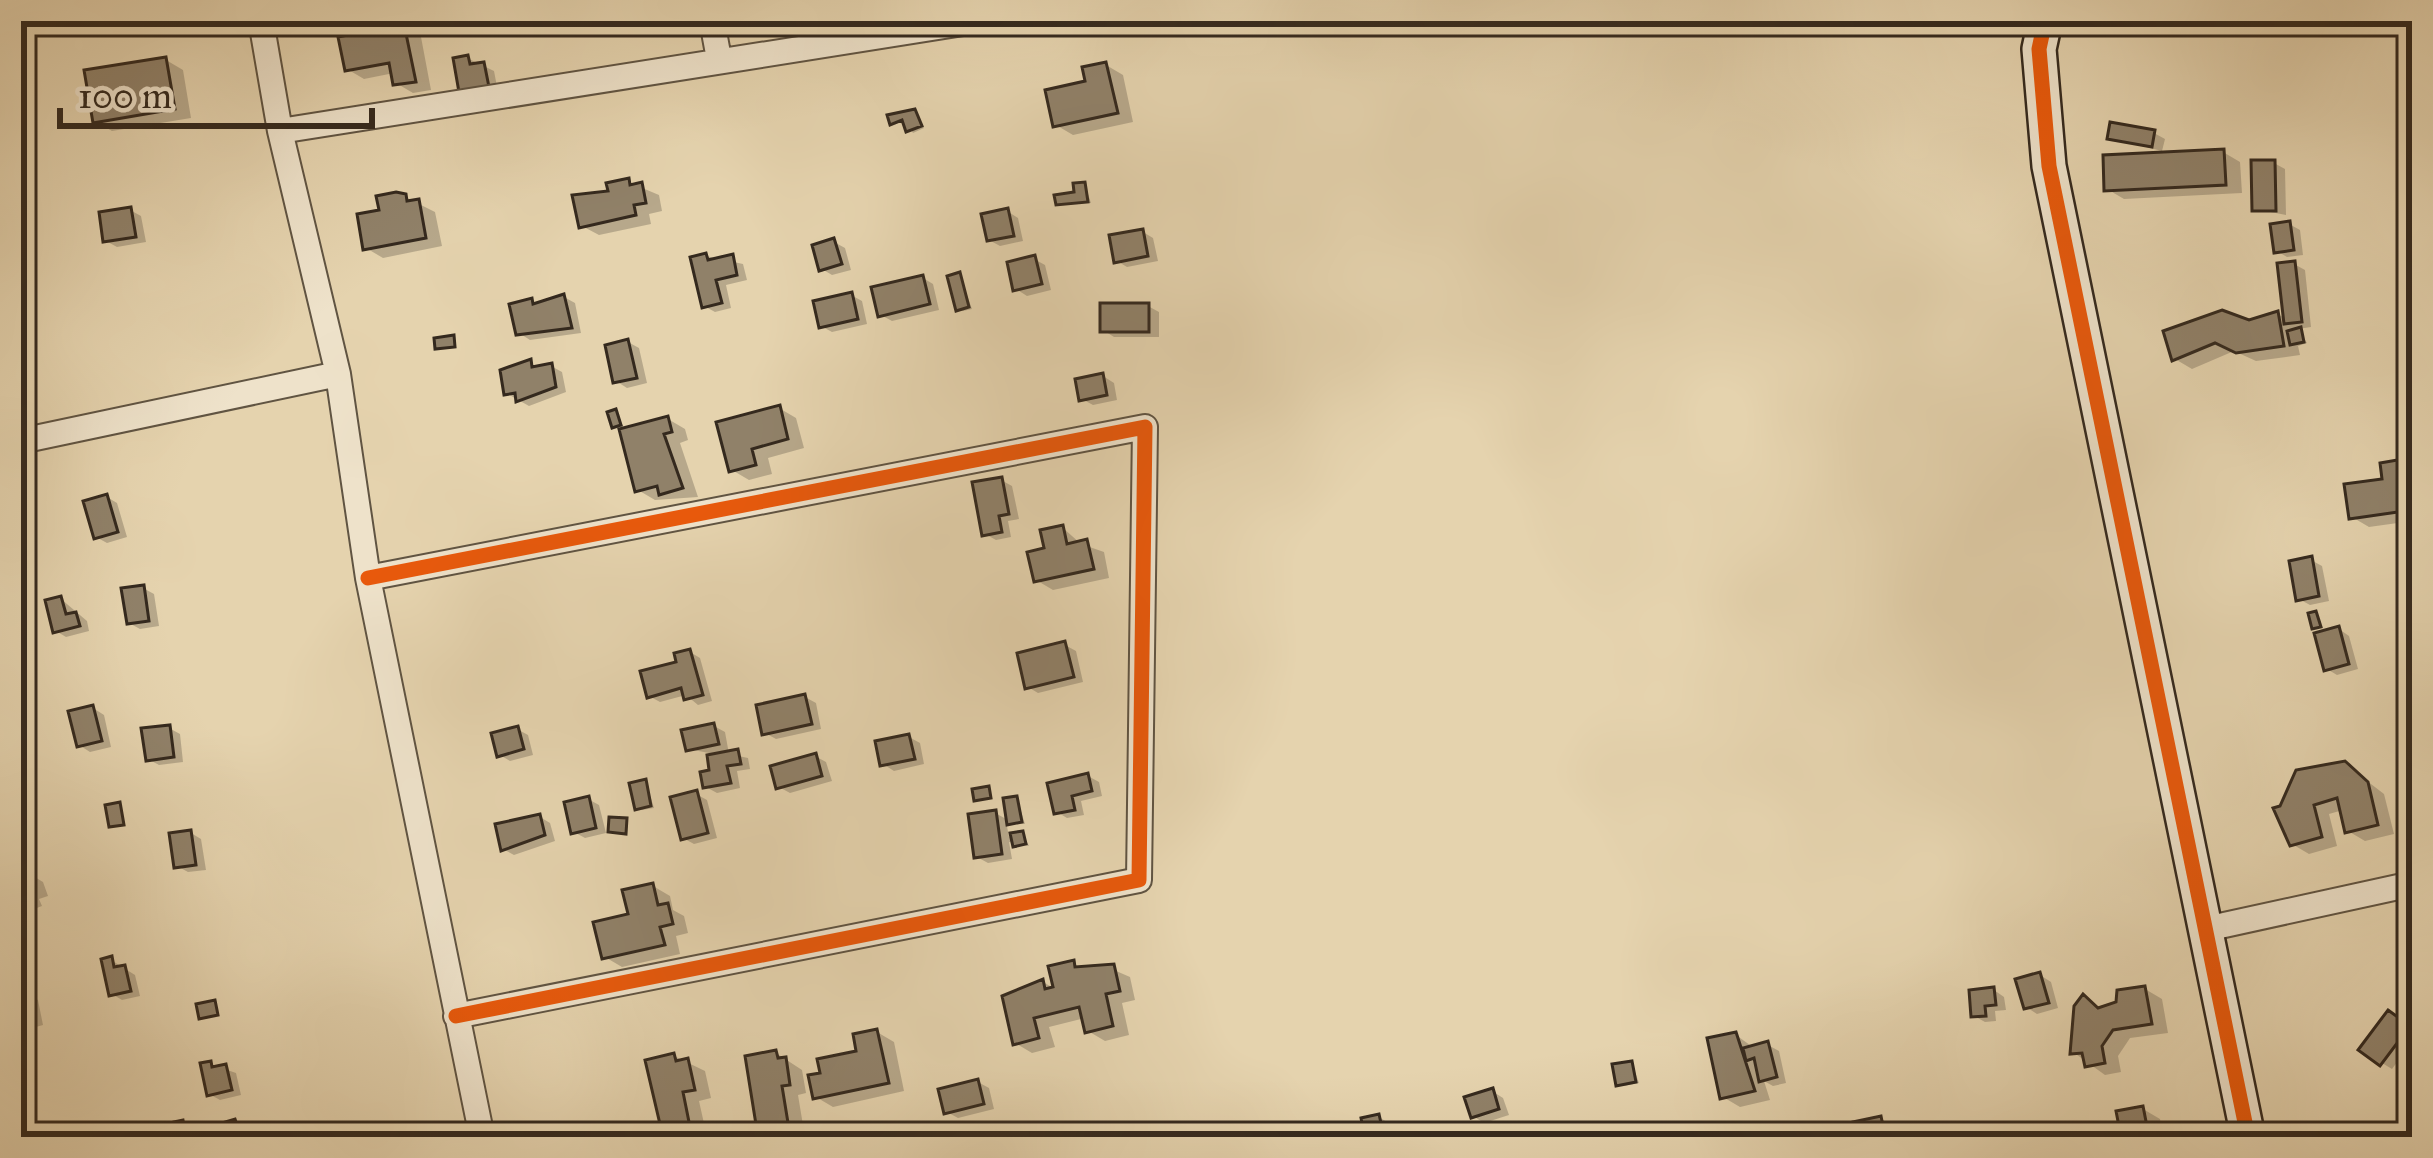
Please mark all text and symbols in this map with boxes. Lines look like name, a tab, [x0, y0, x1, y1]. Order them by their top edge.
scale bar	[60, 54, 372, 128]
text: 100 m	[78, 74, 172, 118]

